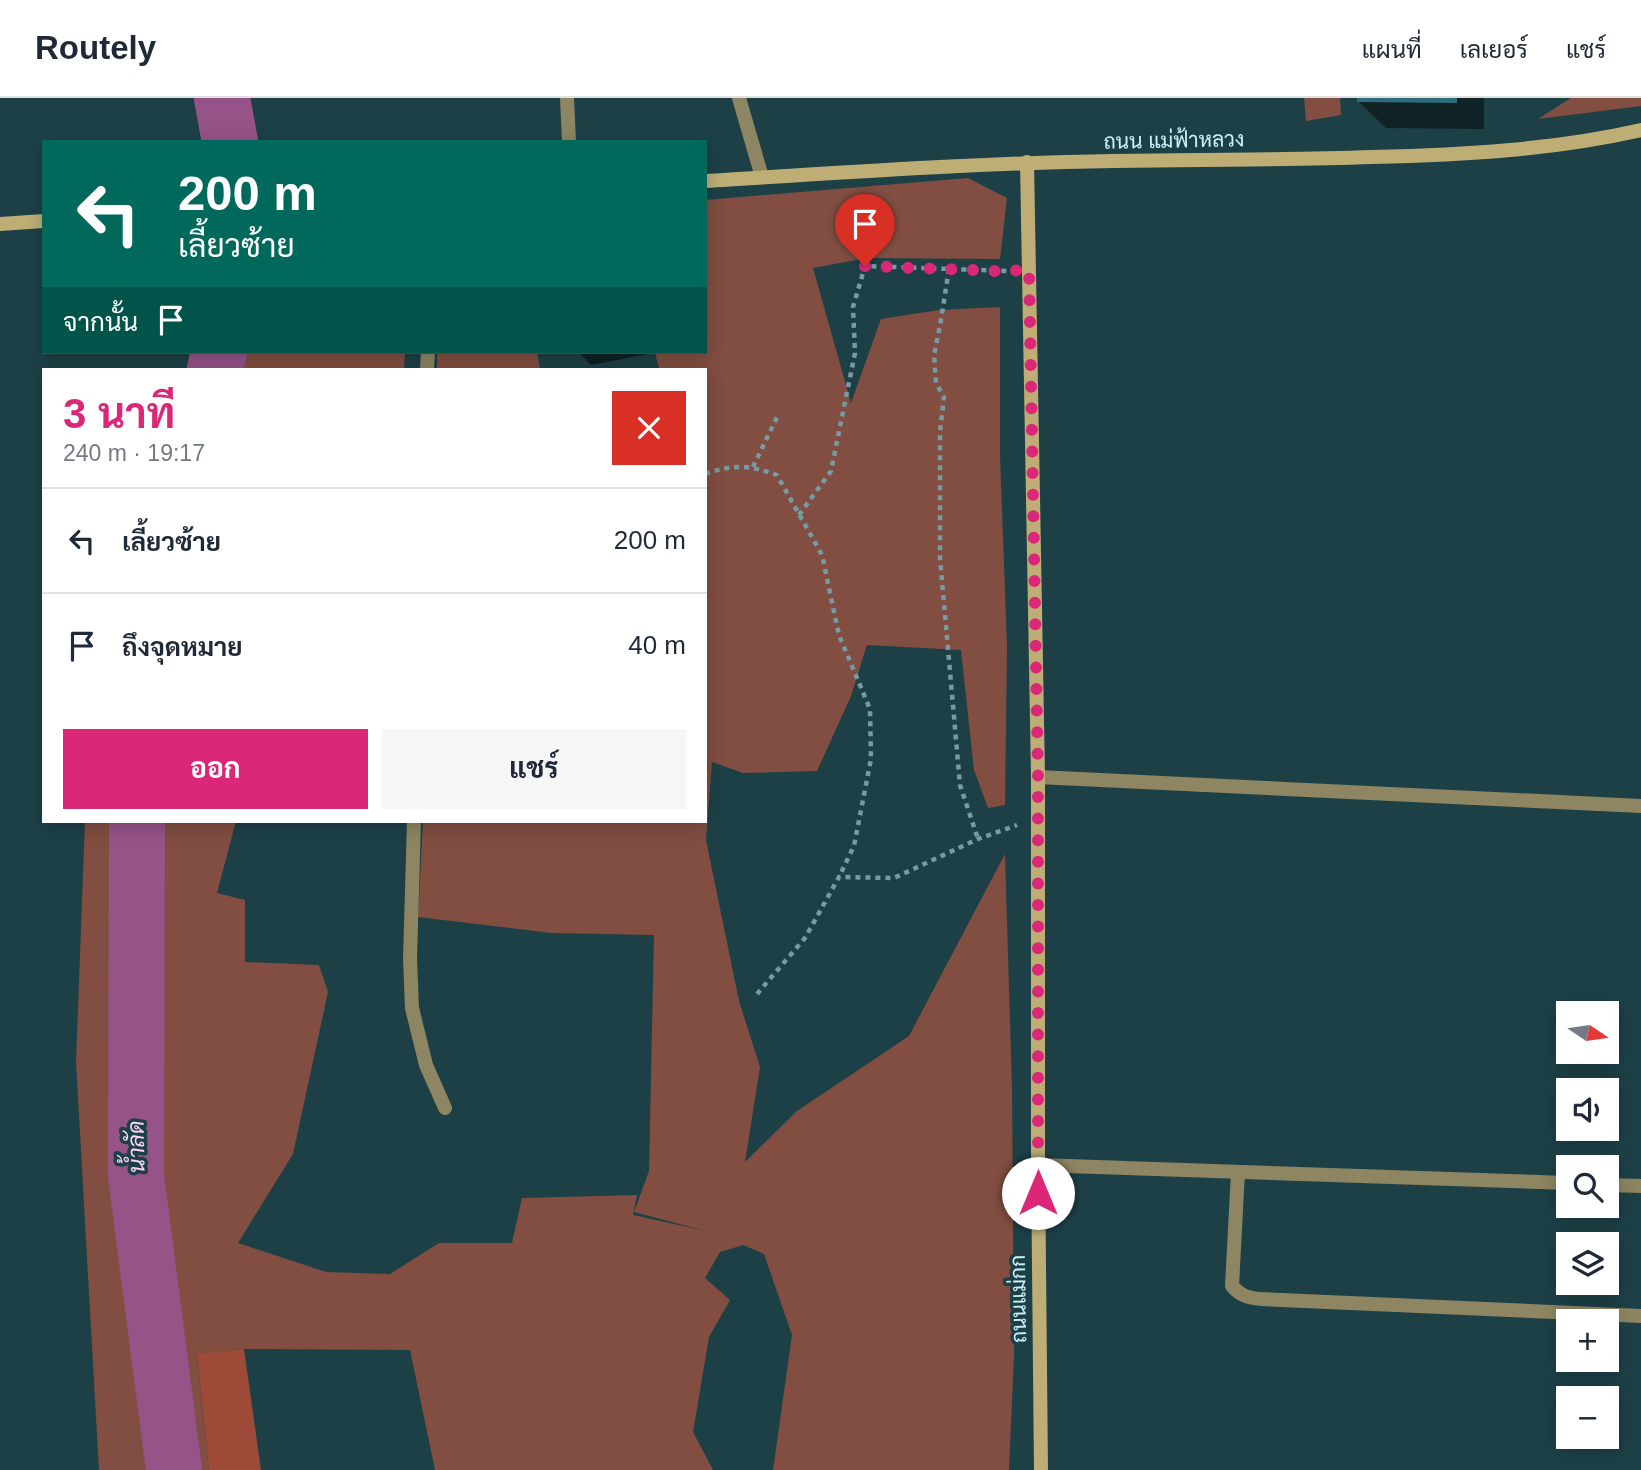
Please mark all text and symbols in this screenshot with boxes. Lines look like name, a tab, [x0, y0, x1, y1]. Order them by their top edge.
text: Routely	[35, 29, 156, 66]
text: แผนที่	[1362, 36, 1422, 63]
text: เลเยอร์	[1460, 36, 1528, 63]
text: แชร์	[1566, 36, 1606, 63]
street label: ถนน แม่ฟ้าหลวง	[1103, 125, 1245, 153]
text: 200 m	[178, 166, 317, 220]
icon: left	[63, 168, 154, 259]
pin	[835, 194, 895, 266]
icon: arrive	[846, 205, 884, 243]
text: เลี้ยวซ้าย	[178, 228, 295, 264]
icon: arrive	[152, 301, 190, 339]
text: จากนั้น	[63, 307, 138, 337]
text: 3 นาที	[63, 390, 175, 437]
button: close	[612, 391, 686, 465]
text: 240 m · 19:17	[63, 440, 205, 466]
icon: left	[63, 522, 101, 560]
text: 200 m	[614, 525, 686, 555]
text: เลี้ยวซ้าย	[122, 527, 221, 557]
icon: arrive	[63, 627, 101, 665]
text: 40 m	[628, 630, 686, 660]
text: ถึงจุดหมาย	[122, 632, 243, 662]
button: ออก	[63, 729, 368, 809]
button: แชร์	[382, 729, 686, 809]
north arrow	[1556, 1001, 1619, 1064]
map controls	[1556, 1001, 1619, 1449]
button: sound	[1556, 1078, 1619, 1141]
water label: น้ำลัด	[116, 1120, 149, 1174]
button: search	[1556, 1155, 1619, 1218]
position arrow	[1001, 1156, 1075, 1230]
button: layers	[1556, 1232, 1619, 1295]
street label: ถนนแม่กก	[1006, 1255, 1030, 1343]
button: +	[1556, 1309, 1619, 1372]
button: −	[1556, 1386, 1619, 1449]

